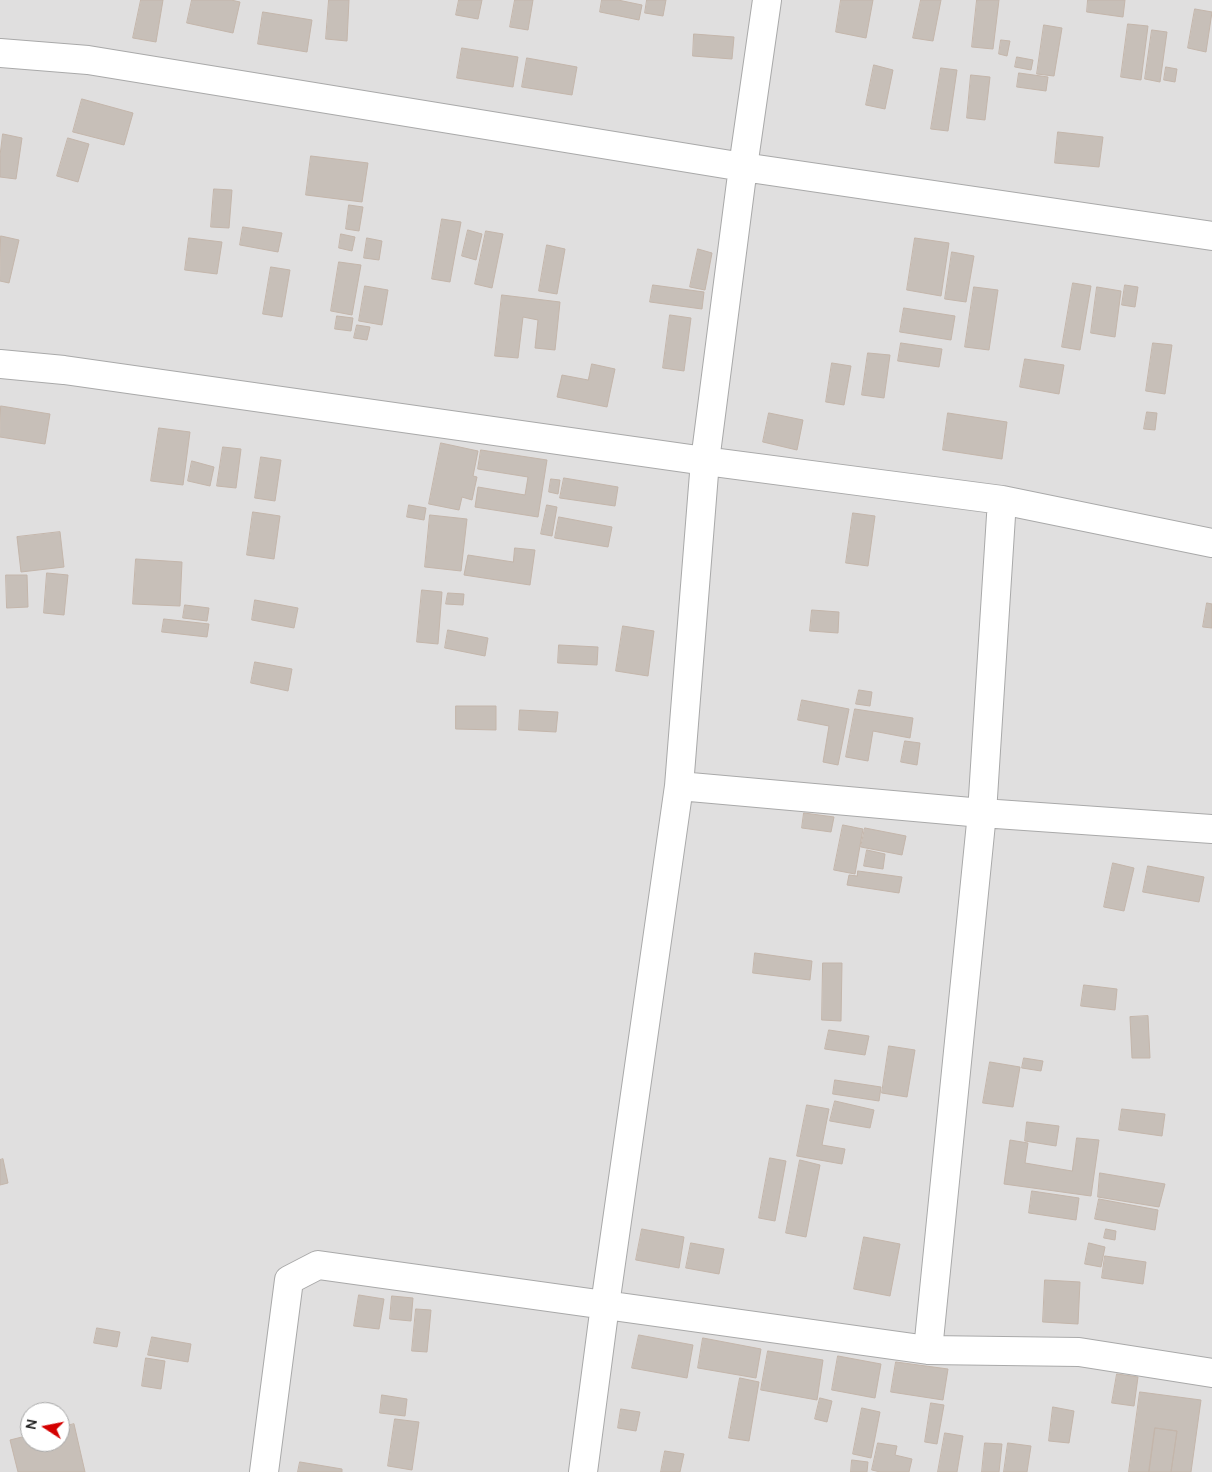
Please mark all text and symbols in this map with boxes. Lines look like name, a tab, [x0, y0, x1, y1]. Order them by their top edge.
north arrow	[20, 1402, 70, 1452]
text: N	[20, 1417, 41, 1431]

